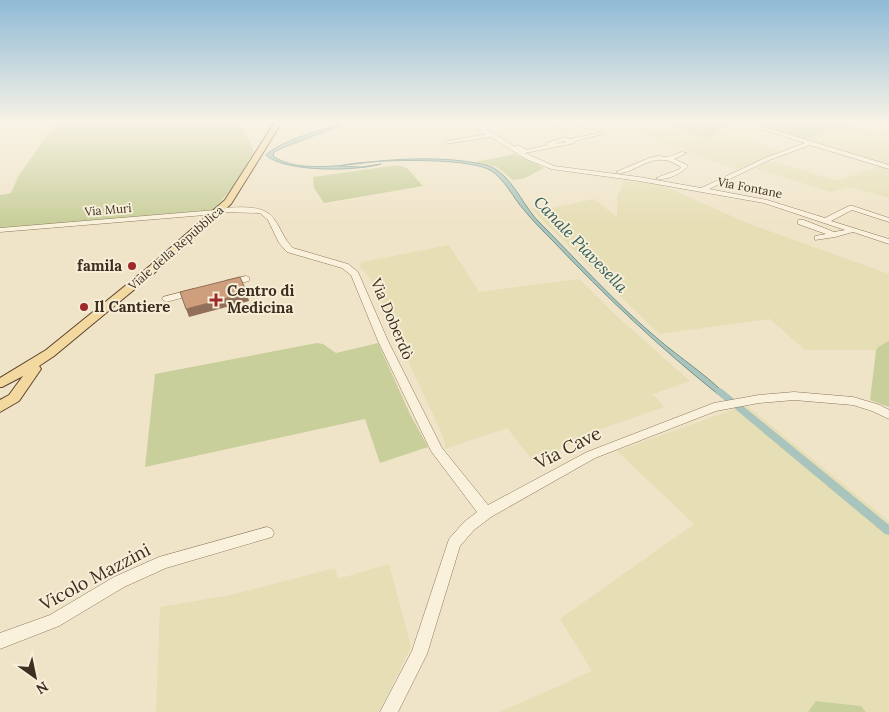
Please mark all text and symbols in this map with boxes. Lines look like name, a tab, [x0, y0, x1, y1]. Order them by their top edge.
street label: Via Fontane	[715, 174, 784, 201]
water label: Canale Piavesella	[530, 192, 632, 297]
street label: Via Muri	[83, 200, 132, 219]
street label: Viale della Repubblica	[124, 202, 226, 294]
place label: famila	[77, 256, 122, 275]
marker: famila	[126, 260, 138, 272]
street label: Via Doberdò	[366, 274, 418, 362]
place label: Centro di Medicina	[227, 281, 295, 317]
marker: Centro di Medicina	[209, 293, 223, 307]
place label: Il Cantiere	[94, 297, 170, 316]
marker: Il Cantiere	[78, 301, 90, 313]
street label: Via Cave	[530, 421, 605, 474]
street label: Vicolo Mazzini	[35, 538, 154, 616]
north arrow	[10, 652, 60, 702]
text: N	[32, 677, 52, 698]

